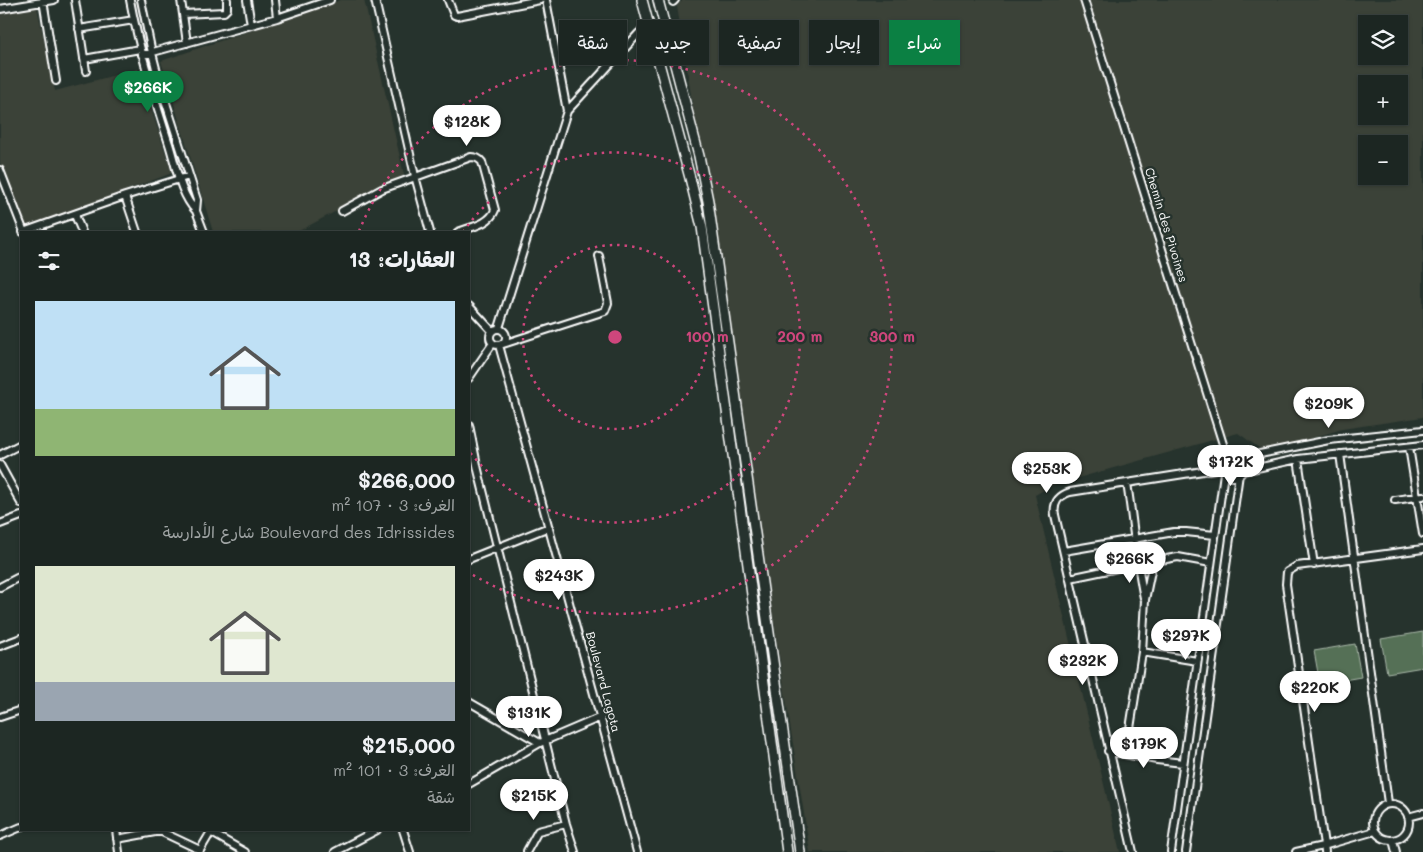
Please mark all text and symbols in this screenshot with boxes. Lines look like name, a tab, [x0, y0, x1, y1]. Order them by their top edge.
map controls	[1358, 15, 1408, 185]
button: layers	[1358, 15, 1408, 65]
chip: شقة	[559, 20, 627, 65]
chip: جديد	[637, 20, 709, 65]
chip: تصفية	[719, 20, 799, 65]
chip: إيجار	[809, 20, 879, 65]
chip: شراء	[889, 20, 960, 65]
pin: $266K	[113, 70, 183, 113]
button: +	[1358, 75, 1408, 125]
text: $266K	[124, 76, 172, 97]
pin: $128K	[432, 104, 502, 147]
text: $128K	[444, 110, 490, 131]
button: −	[1358, 135, 1408, 185]
street label: Chemin des Pivoines	[1142, 165, 1192, 284]
text: العقارات: 13	[349, 245, 455, 272]
icon: filters	[35, 247, 63, 275]
text: 100 m	[685, 326, 729, 346]
text: 200 m	[778, 326, 823, 346]
text: 300 m	[869, 326, 915, 346]
centre of rings	[606, 328, 624, 346]
icon: home	[200, 333, 290, 423]
pin: $209K	[1294, 386, 1364, 429]
text: $209K	[1304, 392, 1354, 413]
pin: $172K	[1196, 444, 1266, 487]
text: $172K	[1208, 450, 1254, 471]
pin: $253K	[1012, 452, 1082, 494]
text: $253K	[1023, 457, 1071, 478]
text: $266,000	[358, 466, 455, 493]
text: الغرف: 3 · 107 m²	[332, 494, 455, 515]
text: Boulevard des Idrissides شارع الأدارسة	[163, 521, 455, 542]
pin: $266K	[1095, 542, 1165, 584]
text: $266K	[1106, 547, 1154, 568]
pin: $243K	[524, 558, 594, 601]
text: $243K	[534, 564, 584, 585]
icon: home	[200, 598, 290, 688]
pin: $297K	[1151, 618, 1221, 661]
text: $297K	[1162, 624, 1210, 645]
street label: Boulevard Lagota	[583, 630, 625, 734]
pin: $232K	[1048, 644, 1118, 686]
text: $232K	[1059, 649, 1107, 670]
pin: $220K	[1280, 670, 1350, 713]
text: $220K	[1291, 676, 1339, 697]
pin: $131K	[494, 696, 564, 738]
text: $131K	[507, 701, 551, 722]
pin: $179K	[1109, 726, 1179, 769]
text: $215,000	[362, 731, 455, 758]
text: $179K	[1121, 732, 1167, 753]
text: الغرف: 3 · 101 m²	[333, 759, 455, 780]
pin: $215K	[499, 778, 569, 821]
text: $215K	[511, 784, 557, 805]
text: شقة	[427, 786, 455, 807]

